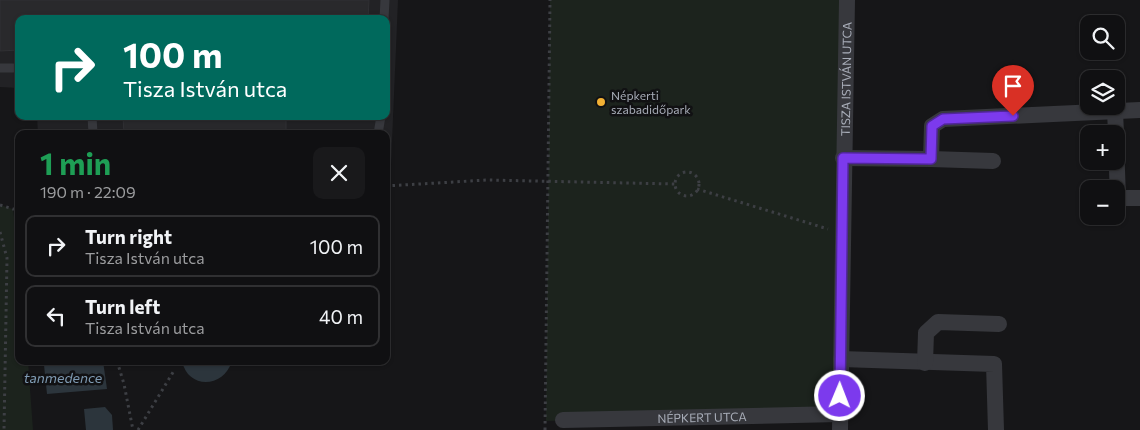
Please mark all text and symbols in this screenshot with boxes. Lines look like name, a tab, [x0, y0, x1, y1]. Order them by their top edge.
map controls	[1080, 15, 1125, 225]
button: search	[1080, 15, 1125, 60]
street label: TISZA ISTVÁN UTCA	[838, 22, 854, 136]
text: 100 m	[123, 32, 223, 75]
icon: right	[40, 35, 105, 100]
pin	[992, 65, 1034, 116]
button: layers	[1080, 70, 1125, 115]
icon: arrive	[999, 72, 1027, 100]
text: Tisza István utca	[123, 75, 287, 102]
place label: Népkerti szabadidőpark	[611, 88, 691, 116]
marker: Népkerti szabadidőpark	[595, 96, 607, 108]
button: +	[1080, 125, 1125, 170]
text: 1 min	[40, 144, 111, 181]
button: close	[313, 147, 365, 199]
button: −	[1080, 180, 1125, 225]
text: 190 m · 22:09	[40, 182, 136, 201]
text: Turn right	[85, 225, 172, 248]
icon: right	[42, 232, 70, 260]
text: 100 m	[310, 235, 363, 258]
text: Tisza István utca	[85, 248, 205, 267]
text: Turn left	[85, 295, 160, 318]
icon: left	[42, 302, 70, 330]
text: 40 m	[319, 305, 363, 328]
text: Tisza István utca	[85, 318, 205, 337]
water label: tanmedence	[24, 369, 103, 386]
position arrow	[813, 369, 865, 421]
street label: NÉPKERT UTCA	[657, 409, 747, 425]

